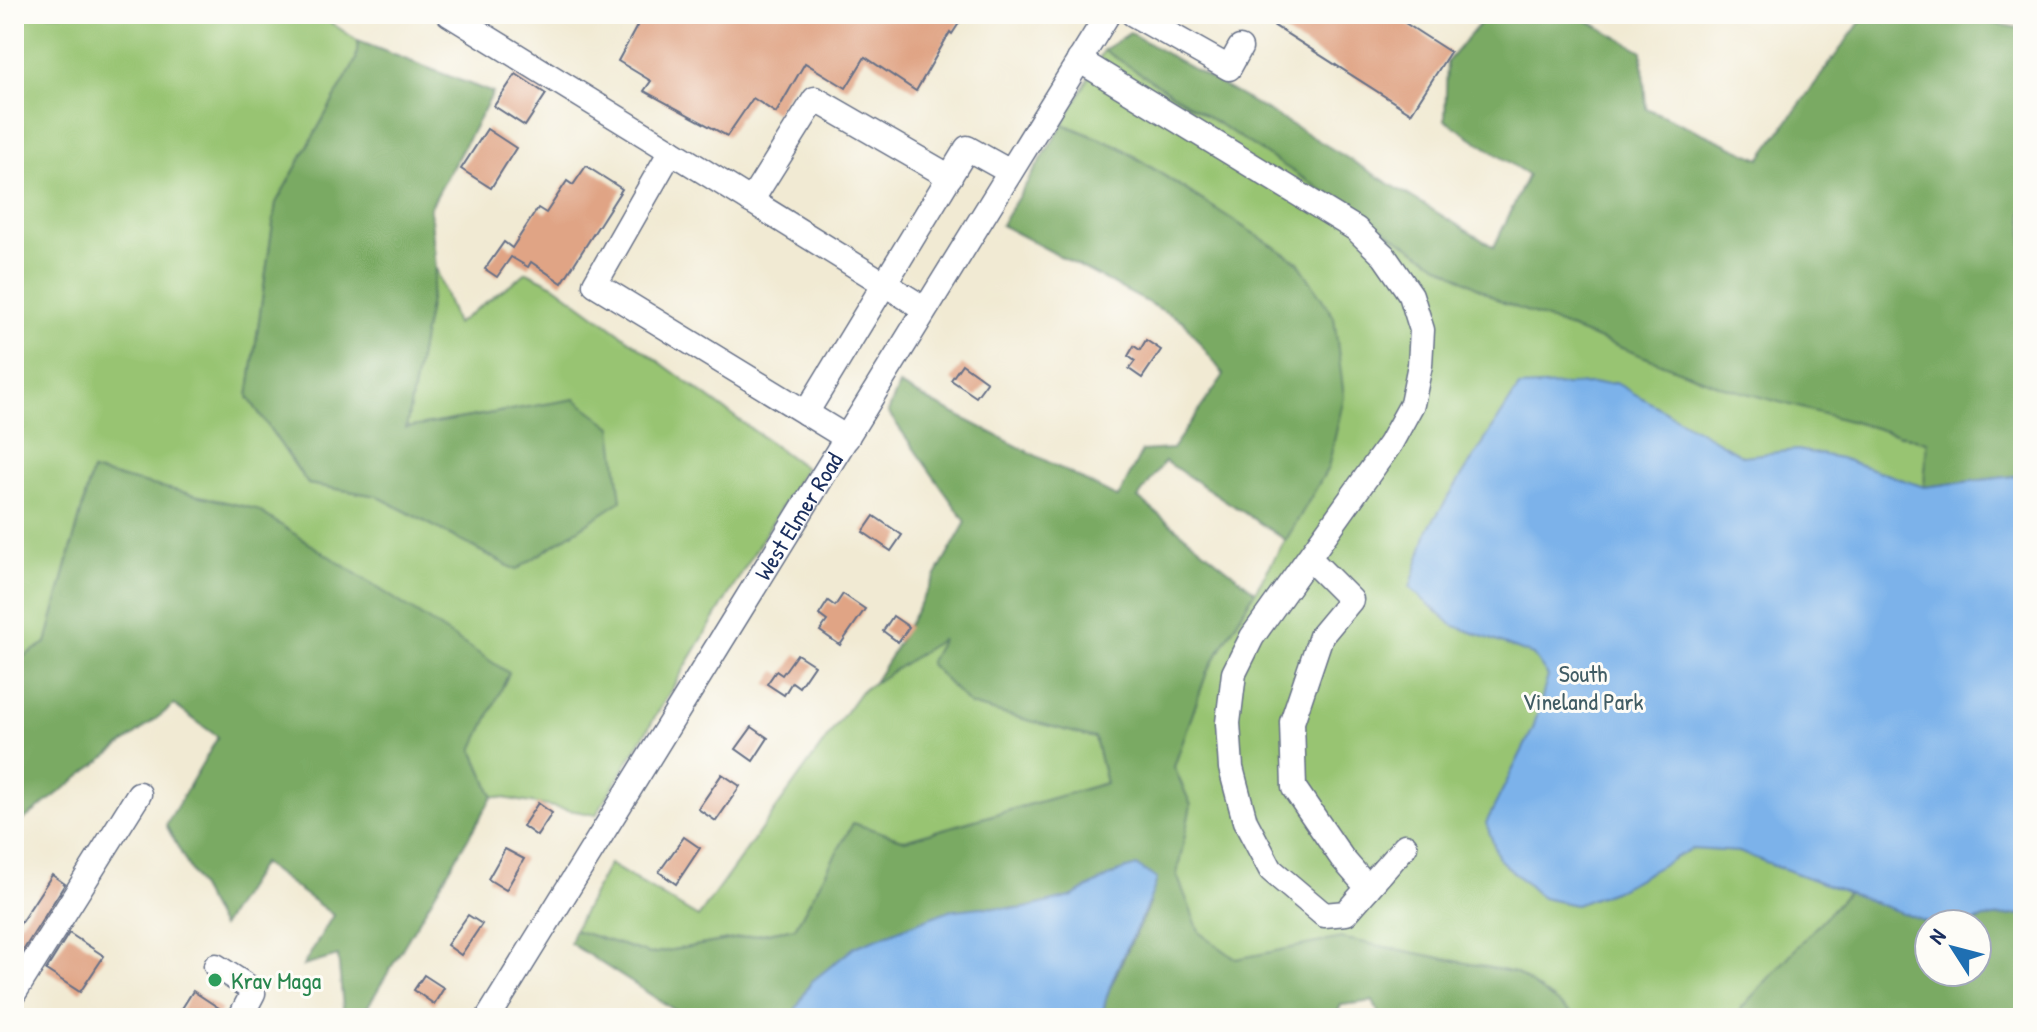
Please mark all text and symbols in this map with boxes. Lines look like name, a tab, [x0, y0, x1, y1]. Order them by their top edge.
street label: West Elmer Road	[746, 446, 850, 586]
park label: South Vineland Park	[1523, 657, 1644, 717]
north arrow	[1913, 908, 1993, 988]
text: N	[1921, 922, 1953, 950]
place label: Krav Maga	[231, 964, 321, 996]
marker: Krav Maga	[206, 971, 224, 989]

